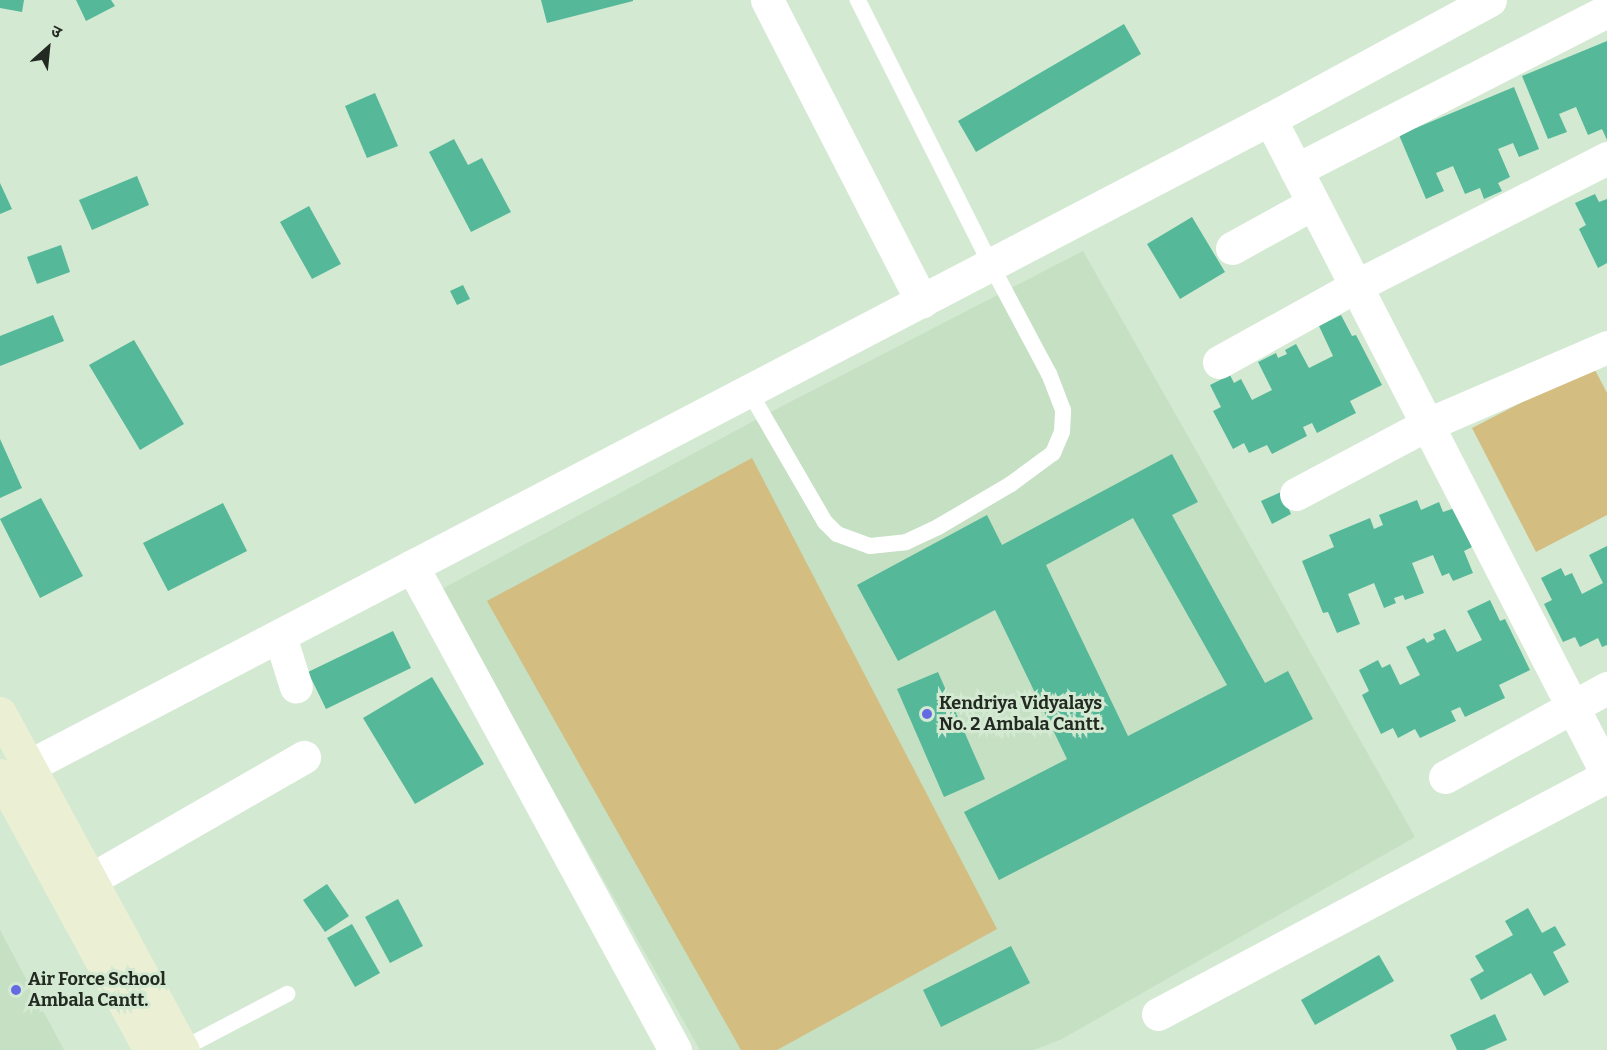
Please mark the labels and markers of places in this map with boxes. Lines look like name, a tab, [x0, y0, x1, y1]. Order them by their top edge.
place label: Kendriya Vidyalays No. 2 Ambala Cantt.	[939, 693, 1104, 736]
marker: Kendriya Vidyalays No. 2 Ambala Cantt.	[920, 707, 934, 721]
place label: Air Force School Ambala Cantt.	[28, 969, 166, 1012]
marker: Air Force School Ambala Cantt.	[9, 983, 23, 997]

